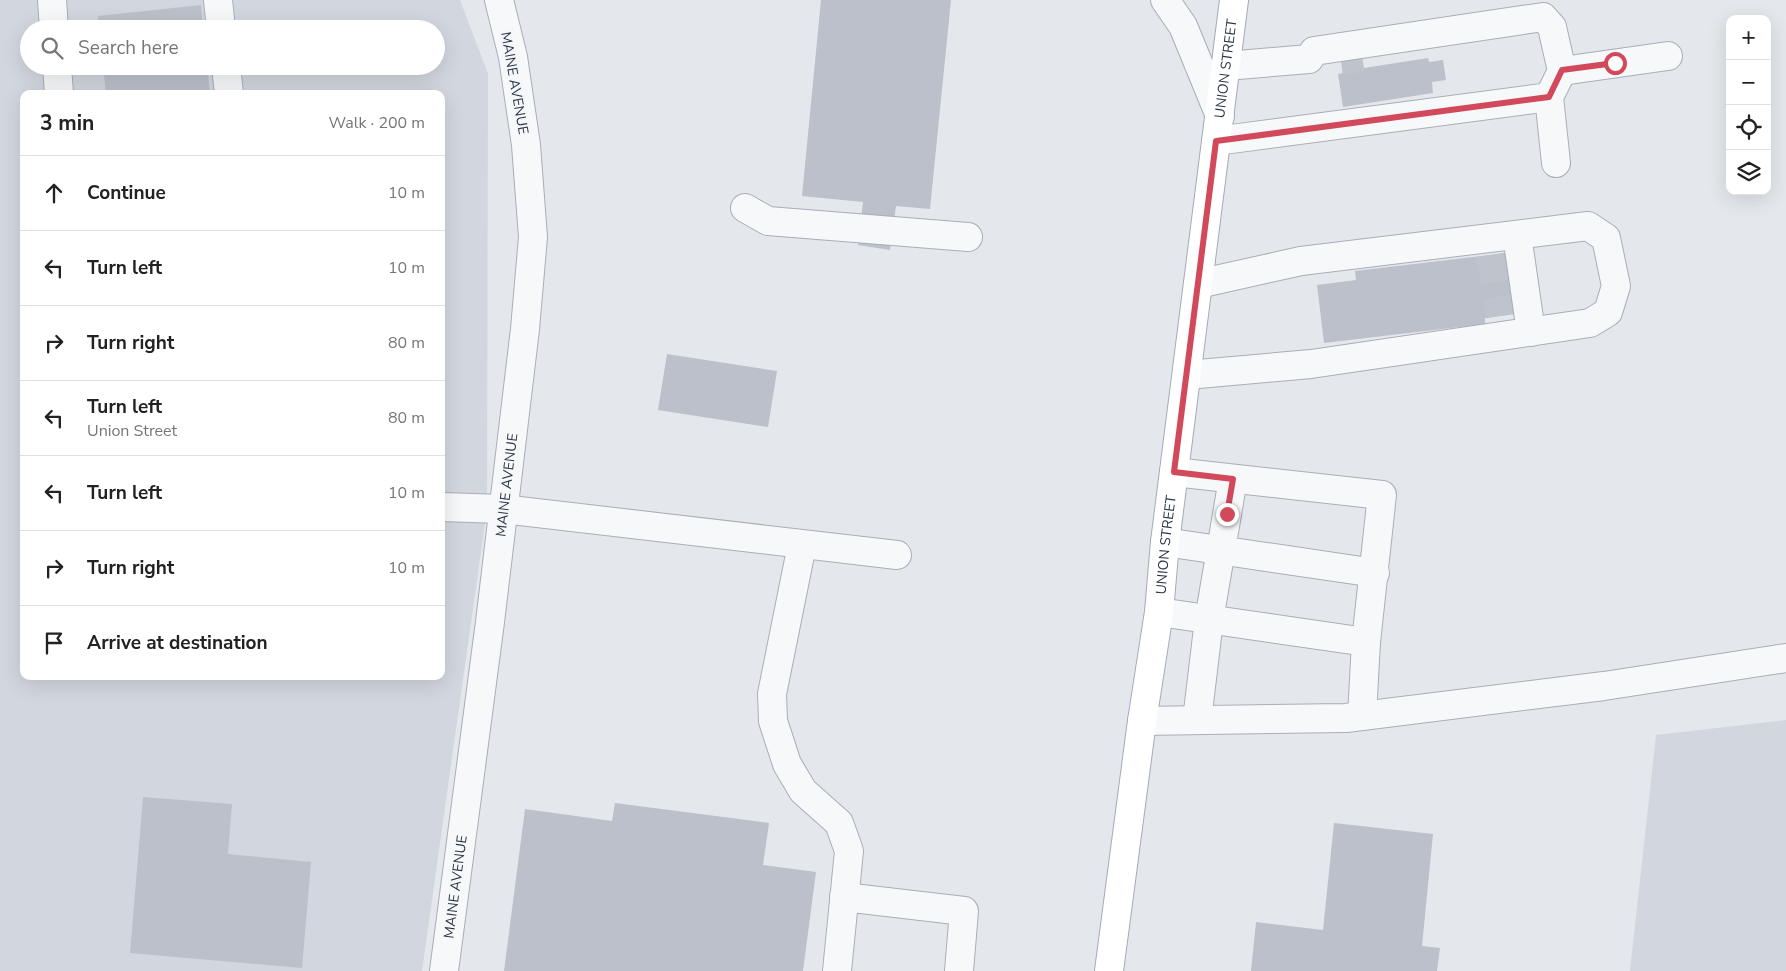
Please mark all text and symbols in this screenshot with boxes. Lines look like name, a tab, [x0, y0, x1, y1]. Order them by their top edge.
map controls	[1726, 15, 1771, 195]
button: +	[1726, 15, 1771, 60]
street label: UNION STREET	[1210, 17, 1242, 119]
search box	[20, 20, 445, 75]
street label: MAINE AVENUE	[496, 30, 533, 136]
icon: search	[38, 34, 66, 62]
text: Search here	[78, 35, 179, 61]
route start	[1604, 52, 1627, 75]
button: −	[1726, 60, 1771, 105]
button: locate	[1726, 105, 1771, 150]
text: 3 min	[40, 109, 94, 137]
text: Walk · 200 m	[329, 112, 425, 134]
button: layers	[1726, 150, 1771, 195]
icon: ahead	[40, 179, 68, 207]
text: Continue	[87, 180, 166, 206]
text: 10 m	[388, 182, 425, 204]
icon: left	[40, 254, 68, 282]
text: Turn left	[87, 255, 162, 281]
text: 10 m	[388, 257, 425, 279]
icon: right	[40, 329, 68, 357]
text: Turn right	[87, 330, 174, 356]
text: 80 m	[388, 332, 425, 354]
text: Turn left	[87, 394, 162, 420]
icon: left	[40, 404, 68, 432]
text: 80 m	[388, 407, 425, 429]
text: Union Street	[87, 420, 177, 442]
street label: MAINE AVENUE	[491, 432, 522, 538]
icon: left	[40, 479, 68, 507]
text: Turn left	[87, 480, 162, 506]
text: 10 m	[388, 482, 425, 504]
street label: UNION STREET	[1152, 494, 1181, 595]
route end	[1216, 503, 1239, 526]
icon: right	[40, 554, 68, 582]
text: Turn right	[87, 555, 174, 581]
text: 10 m	[388, 557, 425, 579]
icon: arrive	[40, 629, 68, 657]
text: Arrive at destination	[87, 630, 268, 656]
street label: MAINE AVENUE	[439, 834, 472, 940]

